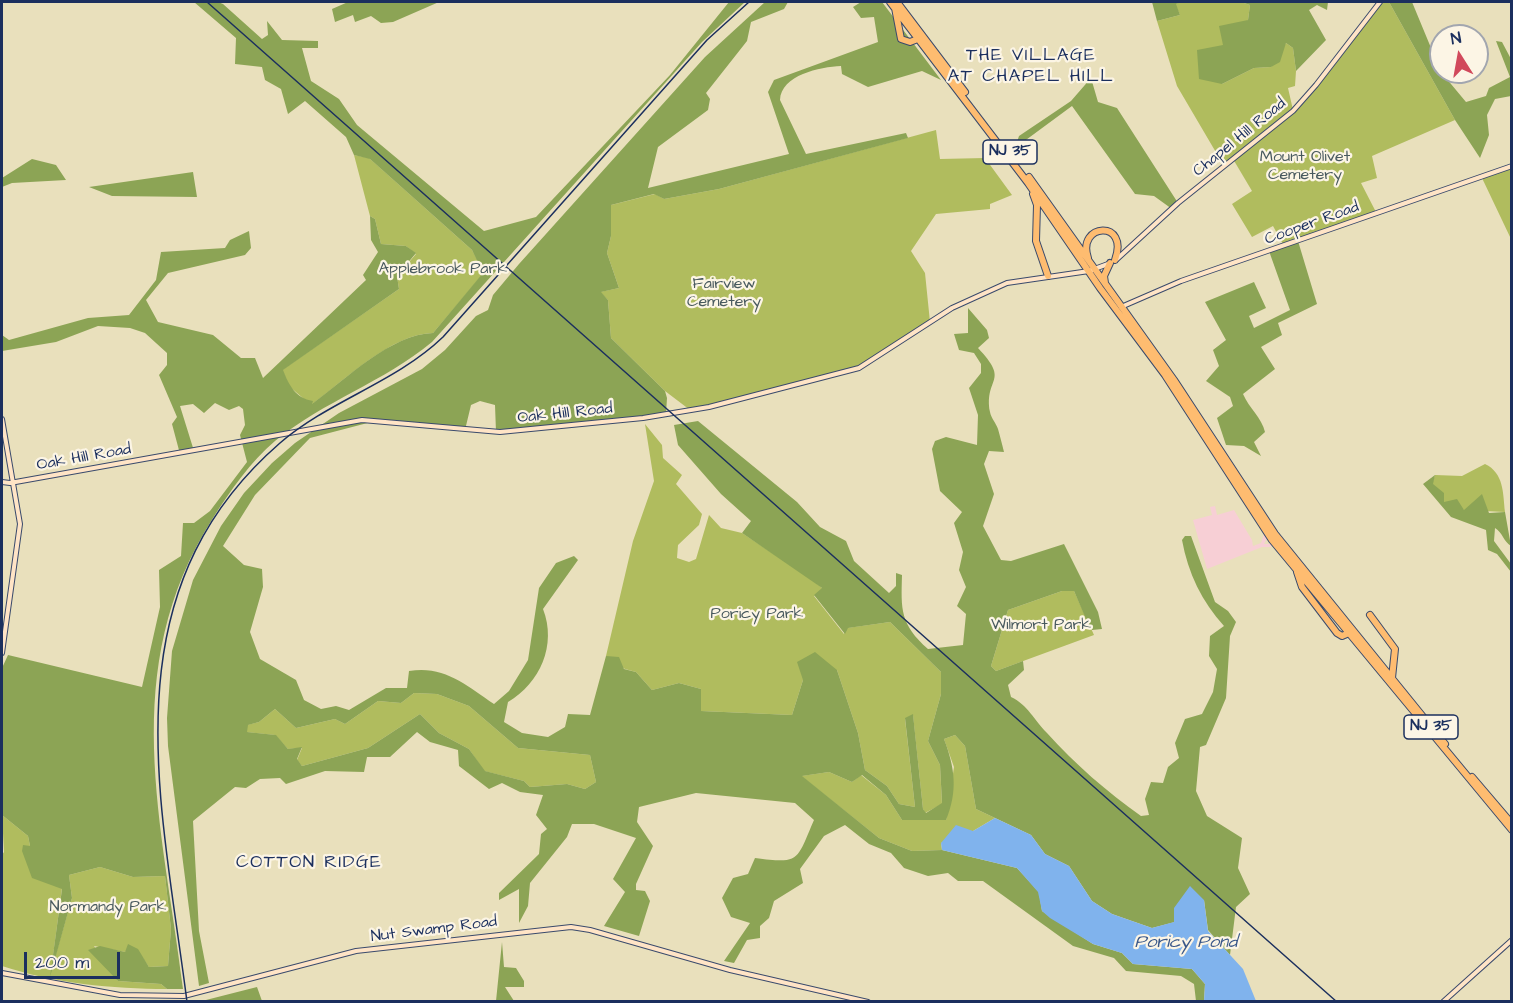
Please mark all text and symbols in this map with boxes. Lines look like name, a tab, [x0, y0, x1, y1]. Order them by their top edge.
north arrow	[1429, 24, 1489, 84]
text: N	[1449, 27, 1463, 50]
district label: THE VILLAGE AT CHAPEL HILL	[948, 45, 1114, 88]
street label: Chapel Hill Road	[1190, 95, 1290, 181]
road number: NJ 35	[983, 140, 1037, 164]
park label: Mount Olivet Cemetery	[1260, 148, 1350, 186]
street label: Cooper Road	[1262, 198, 1362, 250]
park label: Applebrook Park	[379, 260, 507, 280]
park label: Fairview Cemetery	[687, 275, 761, 313]
street label: Oak Hill Road	[517, 399, 613, 429]
street label: Oak Hill Road	[35, 440, 133, 476]
park label: Poricy Park	[711, 605, 803, 625]
park label: Wilmort Park	[991, 616, 1091, 636]
road number: NJ 35	[1404, 715, 1458, 739]
district label: COTTON RIDGE	[236, 852, 382, 874]
park label: Normandy Park	[50, 898, 166, 918]
street label: Nut Swamp Road	[370, 913, 498, 947]
water label: Poricy Pond	[1135, 932, 1237, 954]
scale bar	[27, 940, 123, 978]
text: 200 m	[35, 950, 89, 975]

